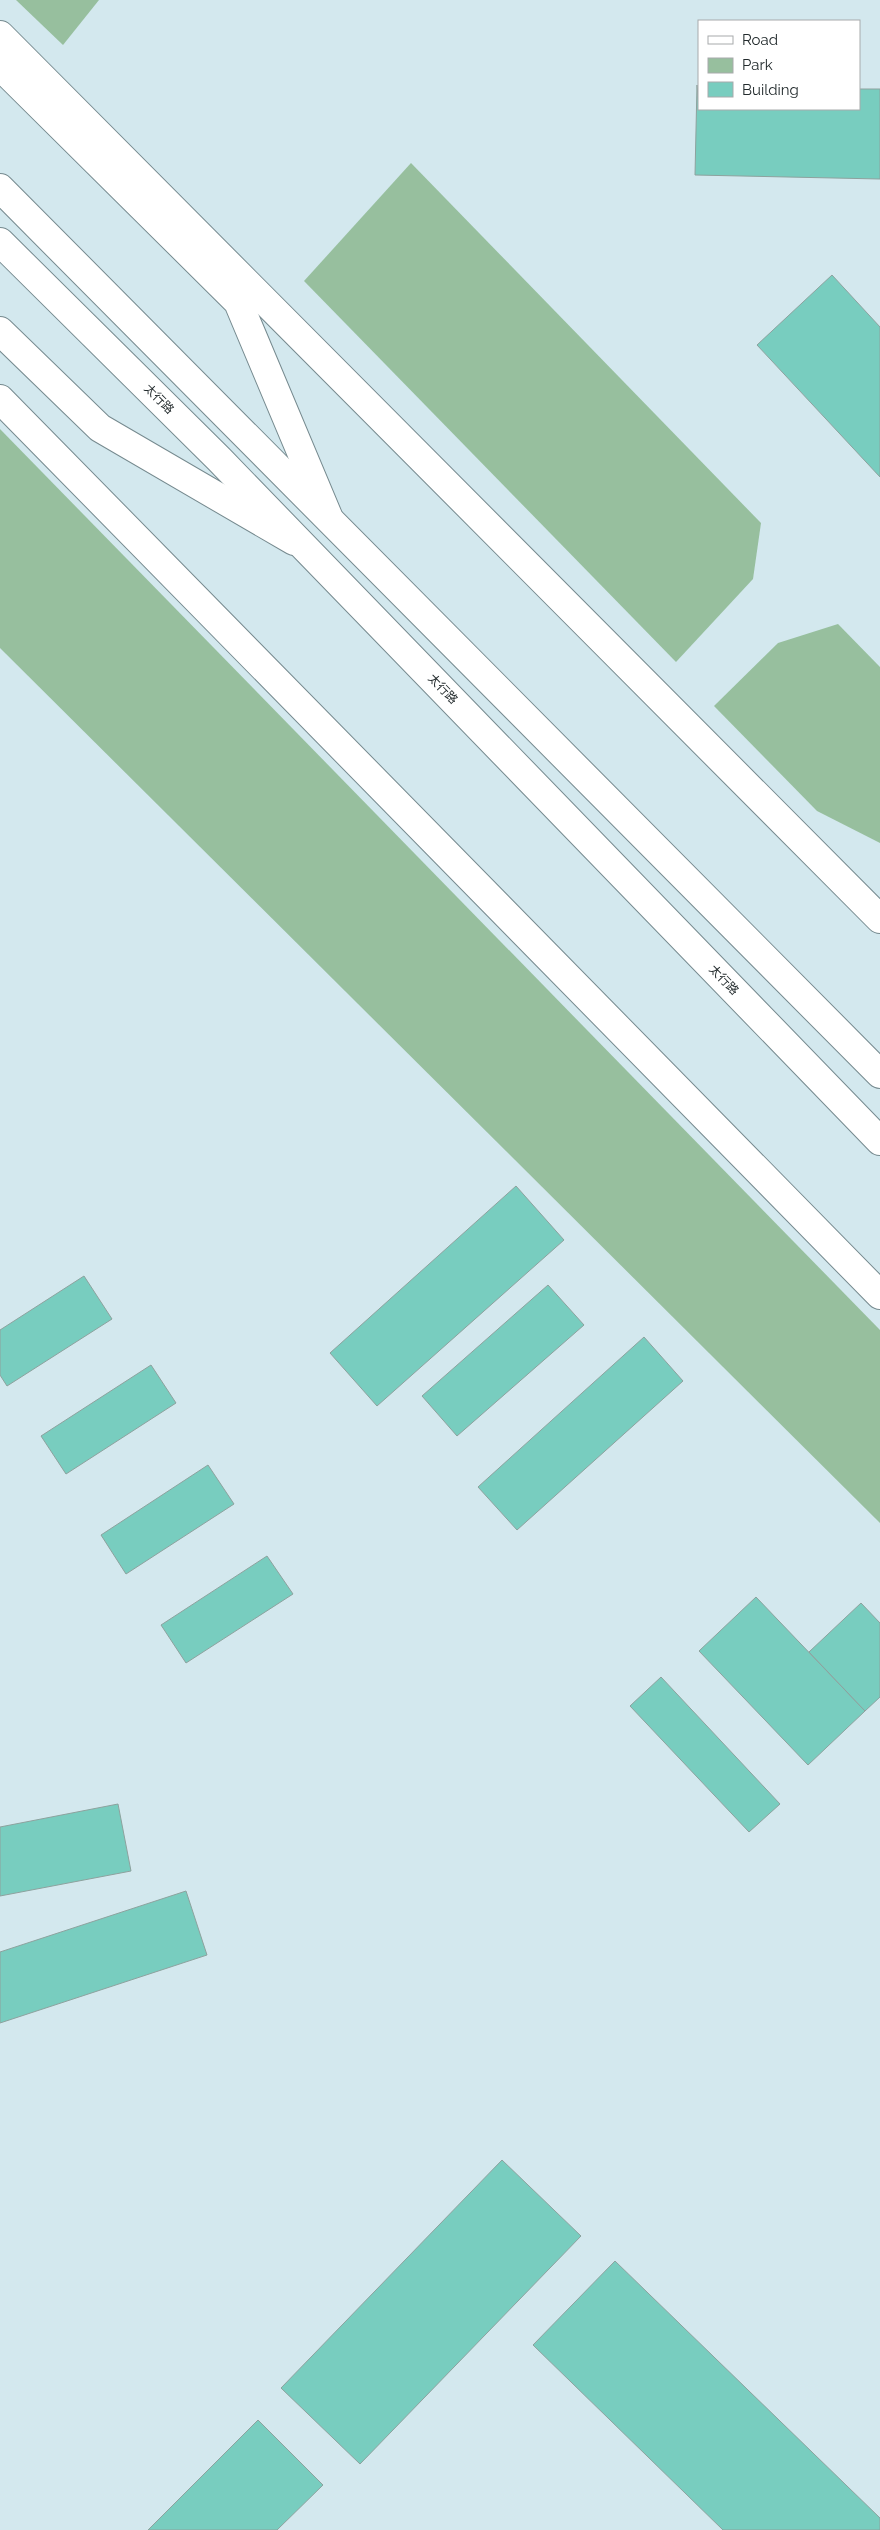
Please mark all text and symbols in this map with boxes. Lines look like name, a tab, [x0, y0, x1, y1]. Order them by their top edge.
legend	[698, 20, 860, 110]
text: Road	[742, 31, 778, 49]
text: Park	[742, 56, 773, 74]
text: Building	[742, 81, 799, 99]
street label: 太行路	[141, 381, 177, 417]
street label: 太行路	[425, 671, 461, 707]
street label: 太行路	[706, 962, 742, 998]

